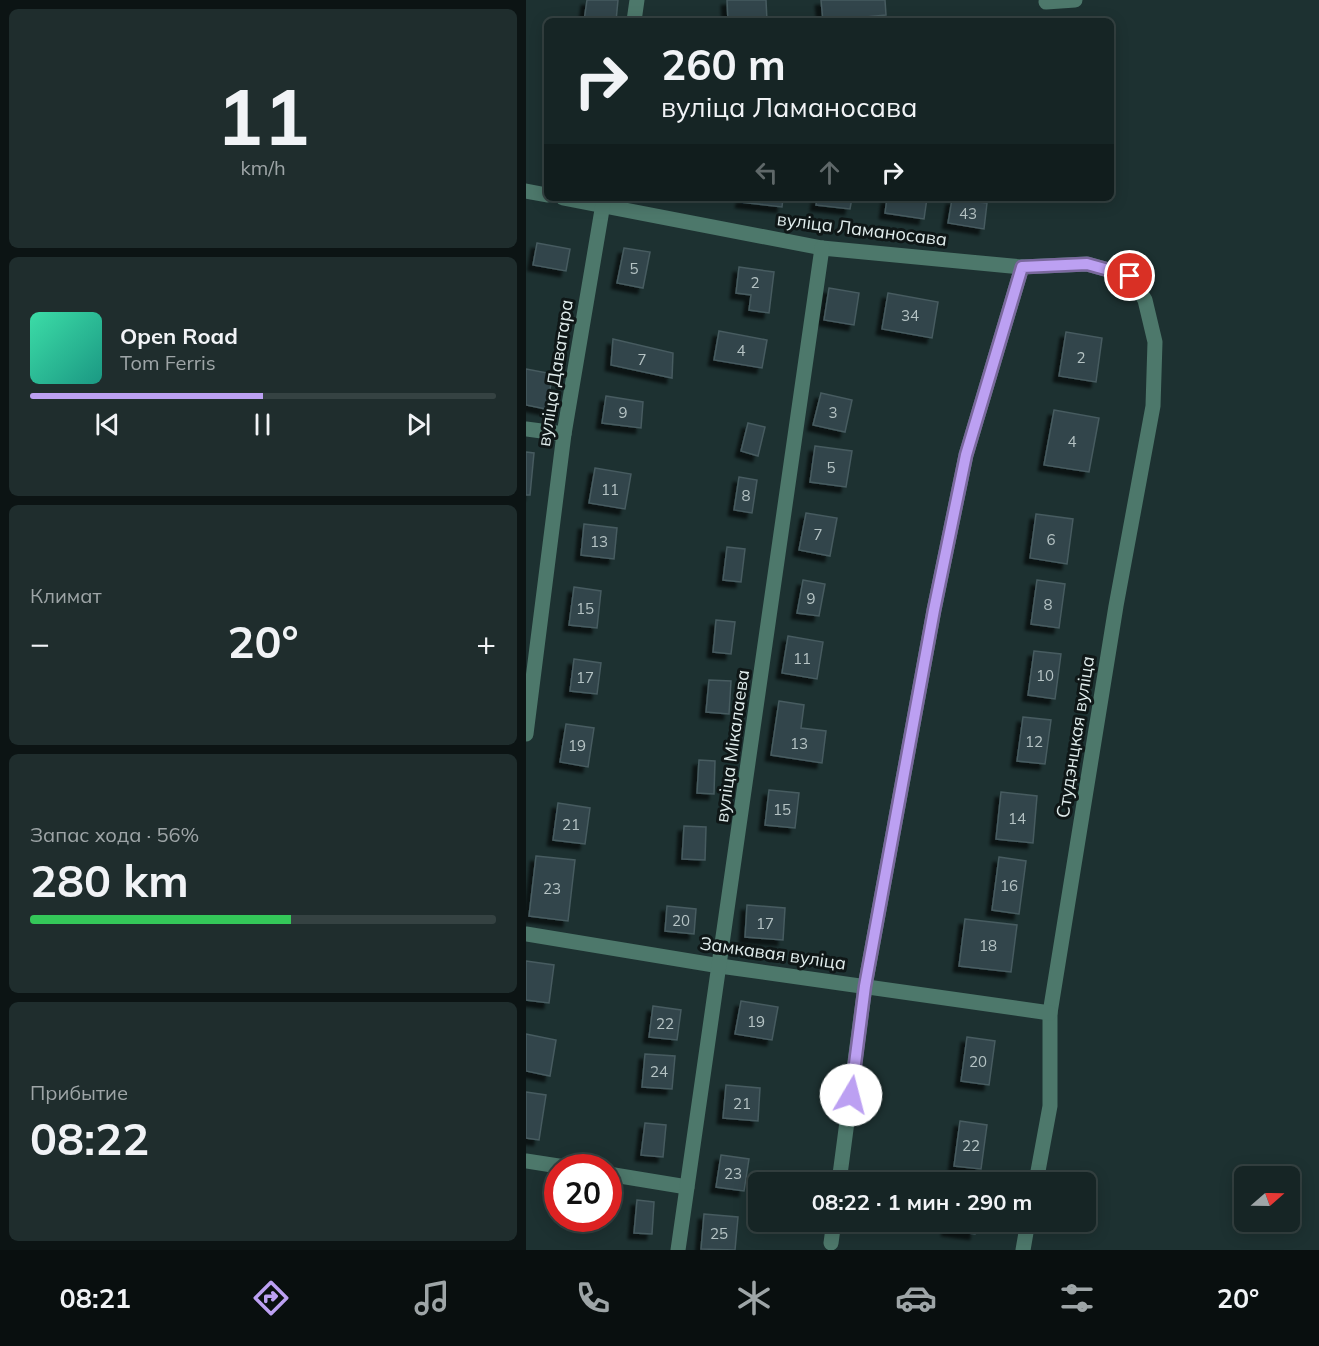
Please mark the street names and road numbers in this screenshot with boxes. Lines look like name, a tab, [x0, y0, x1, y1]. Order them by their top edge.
street label: вуліца Ламаносава	[776, 207, 948, 251]
street label: вуліца Даватара	[532, 298, 578, 448]
street label: Студэнцкая вуліца	[1051, 654, 1099, 820]
street label: вуліца Мікалаева	[710, 668, 754, 824]
street label: Замкавая вуліца	[698, 931, 848, 975]

